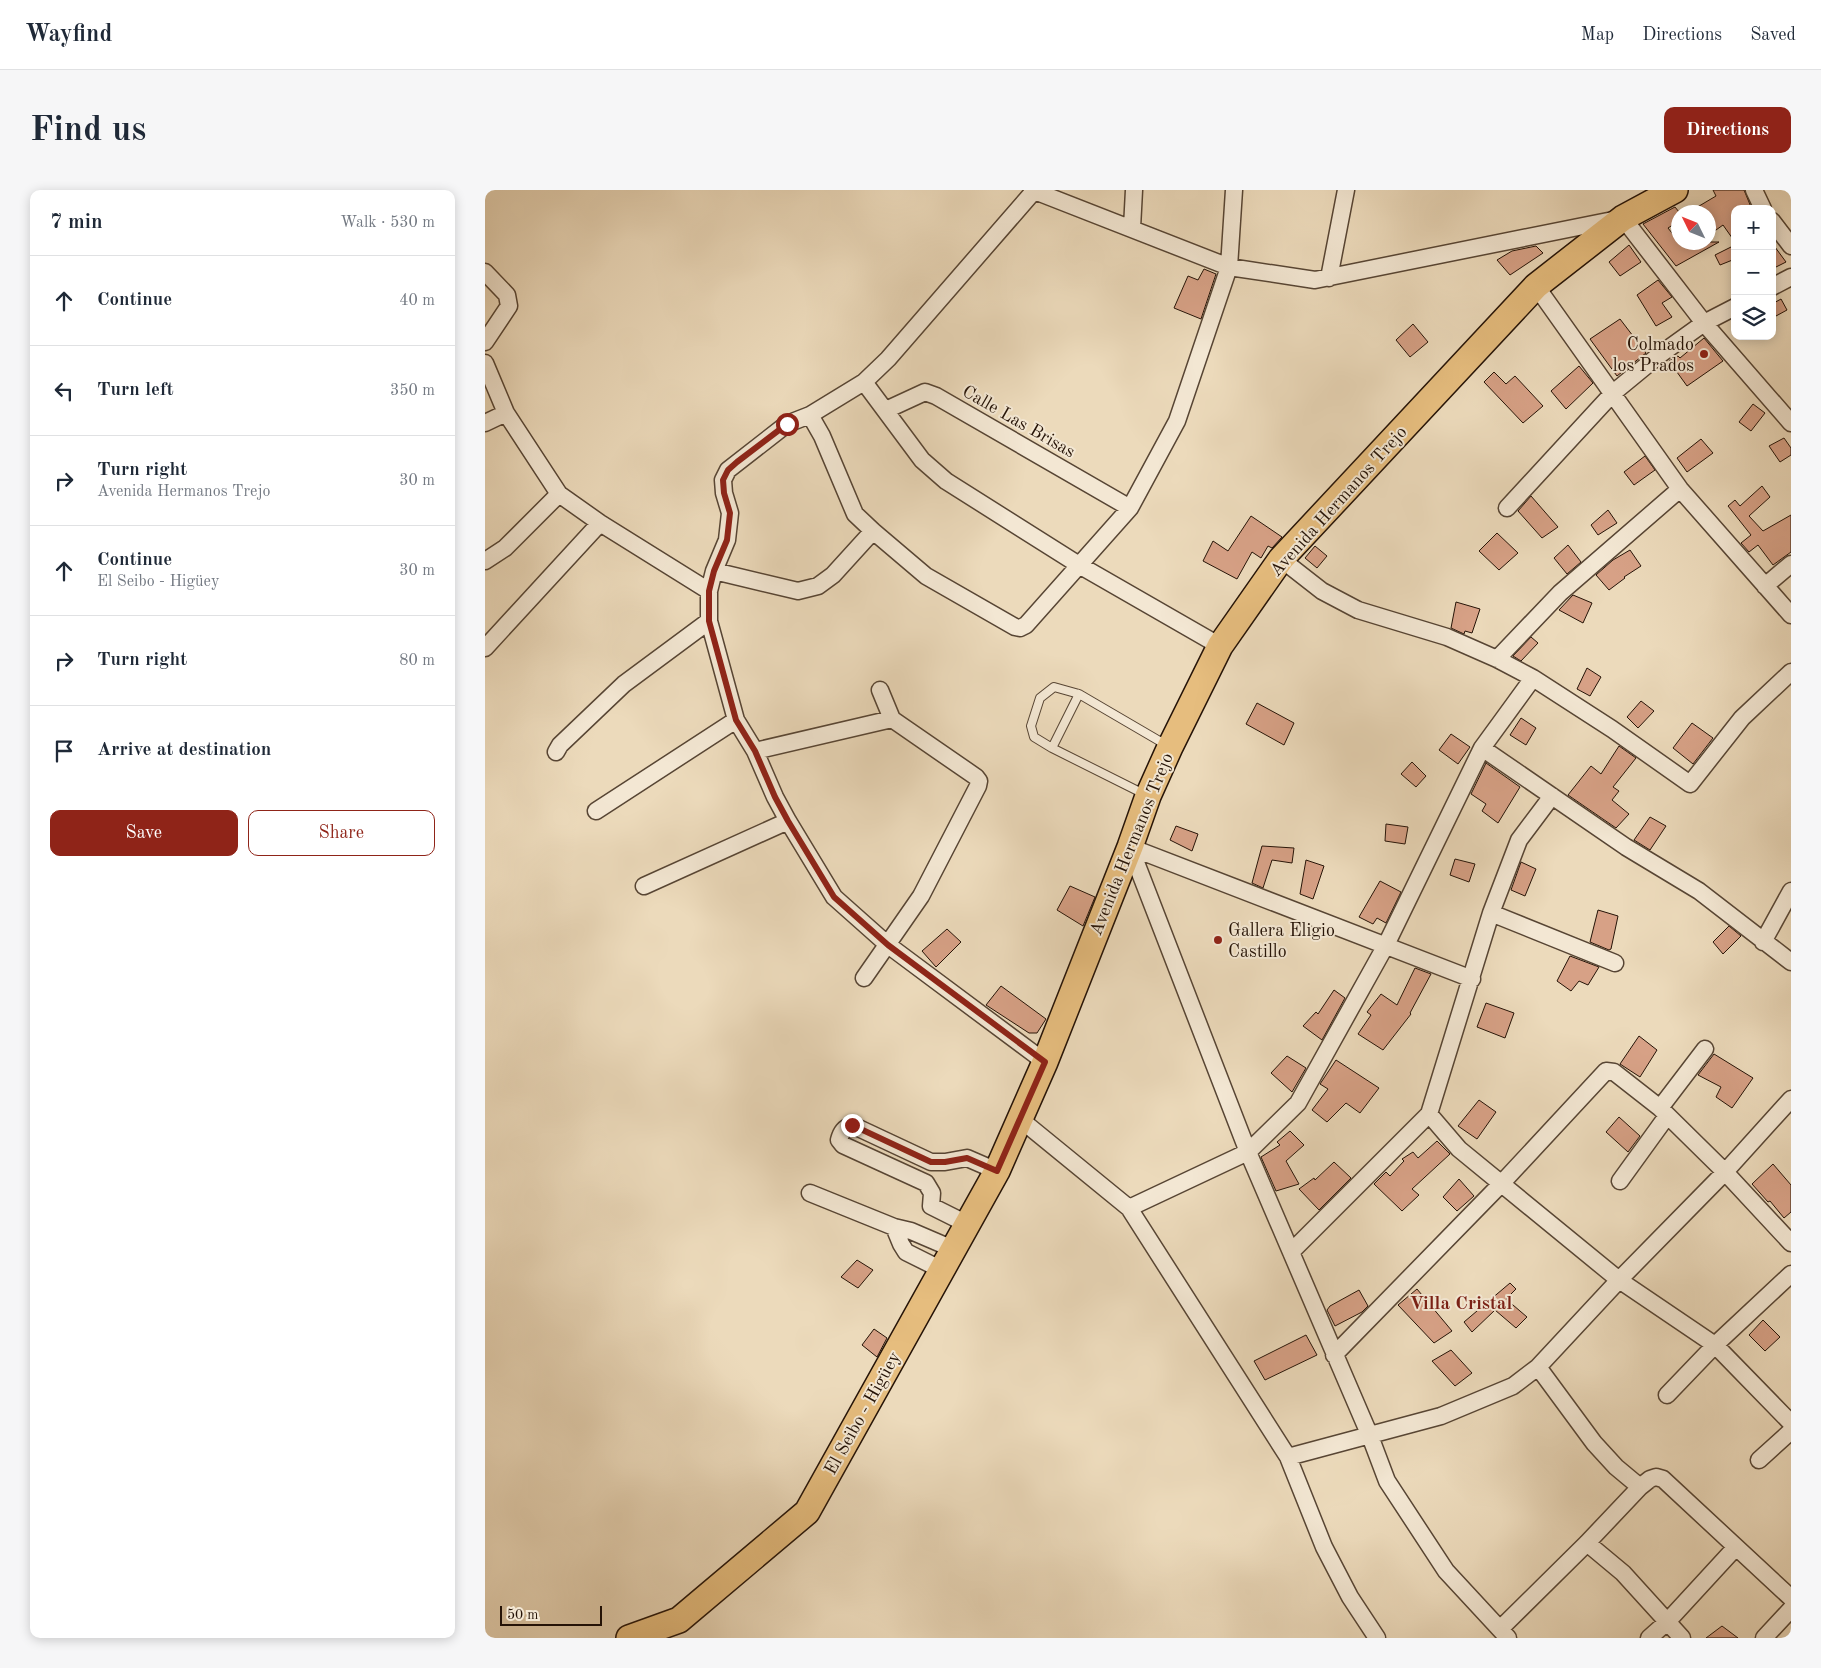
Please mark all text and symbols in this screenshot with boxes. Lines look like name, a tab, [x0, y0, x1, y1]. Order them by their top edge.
text: Wayfind	[25, 23, 112, 47]
text: Map	[1581, 26, 1614, 44]
text: Directions	[1642, 26, 1722, 44]
text: Saved	[1750, 26, 1796, 44]
button: Directions	[1664, 107, 1791, 153]
text: Find us	[30, 113, 146, 148]
north arrow	[1671, 205, 1716, 250]
map controls	[1731, 205, 1776, 340]
button: +	[1731, 205, 1776, 250]
text: 7 min	[50, 212, 103, 233]
text: Walk · 530 m	[340, 215, 435, 231]
button: −	[1731, 250, 1776, 295]
icon: ahead	[50, 287, 78, 315]
text: Continue	[97, 291, 172, 310]
text: 40 m	[399, 293, 435, 309]
button: layers	[1731, 295, 1776, 340]
place label: Colmado los Prados	[1613, 336, 1694, 375]
marker: Colmado los Prados	[1698, 348, 1710, 360]
icon: left	[50, 377, 78, 405]
text: Turn left	[97, 381, 174, 400]
street label: Calle Las Brisas	[959, 382, 1078, 461]
text: 350 m	[390, 383, 435, 399]
route start	[776, 413, 799, 436]
street label: Avenida Hermanos Trejo	[1267, 423, 1411, 580]
text: Turn right	[97, 461, 187, 480]
icon: right	[50, 467, 78, 495]
text: 30 m	[399, 473, 435, 489]
text: Avenida Hermanos Trejo	[97, 484, 271, 500]
text: Continue	[97, 551, 172, 570]
icon: ahead	[50, 557, 78, 585]
text: 30 m	[399, 563, 435, 579]
text: El Seibo - Higüey	[97, 574, 219, 590]
icon: right	[50, 647, 78, 675]
text: Turn right	[97, 651, 187, 670]
text: 80 m	[399, 653, 435, 669]
icon: arrive	[50, 737, 78, 765]
text: Arrive at destination	[97, 741, 271, 760]
street label: Avenida Hermanos Trejo	[1087, 750, 1177, 938]
button: Save	[50, 810, 238, 856]
button: Share	[248, 810, 435, 856]
place label: Gallera Eligio Castillo	[1228, 922, 1335, 961]
marker: Gallera Eligio Castillo	[1212, 934, 1224, 946]
route end	[841, 1114, 864, 1137]
district label: Villa Cristal	[1410, 1295, 1513, 1314]
street label: El Seibo - Higüey	[822, 1349, 904, 1478]
scale bar	[500, 1603, 603, 1626]
text: 50 m	[507, 1608, 538, 1622]

